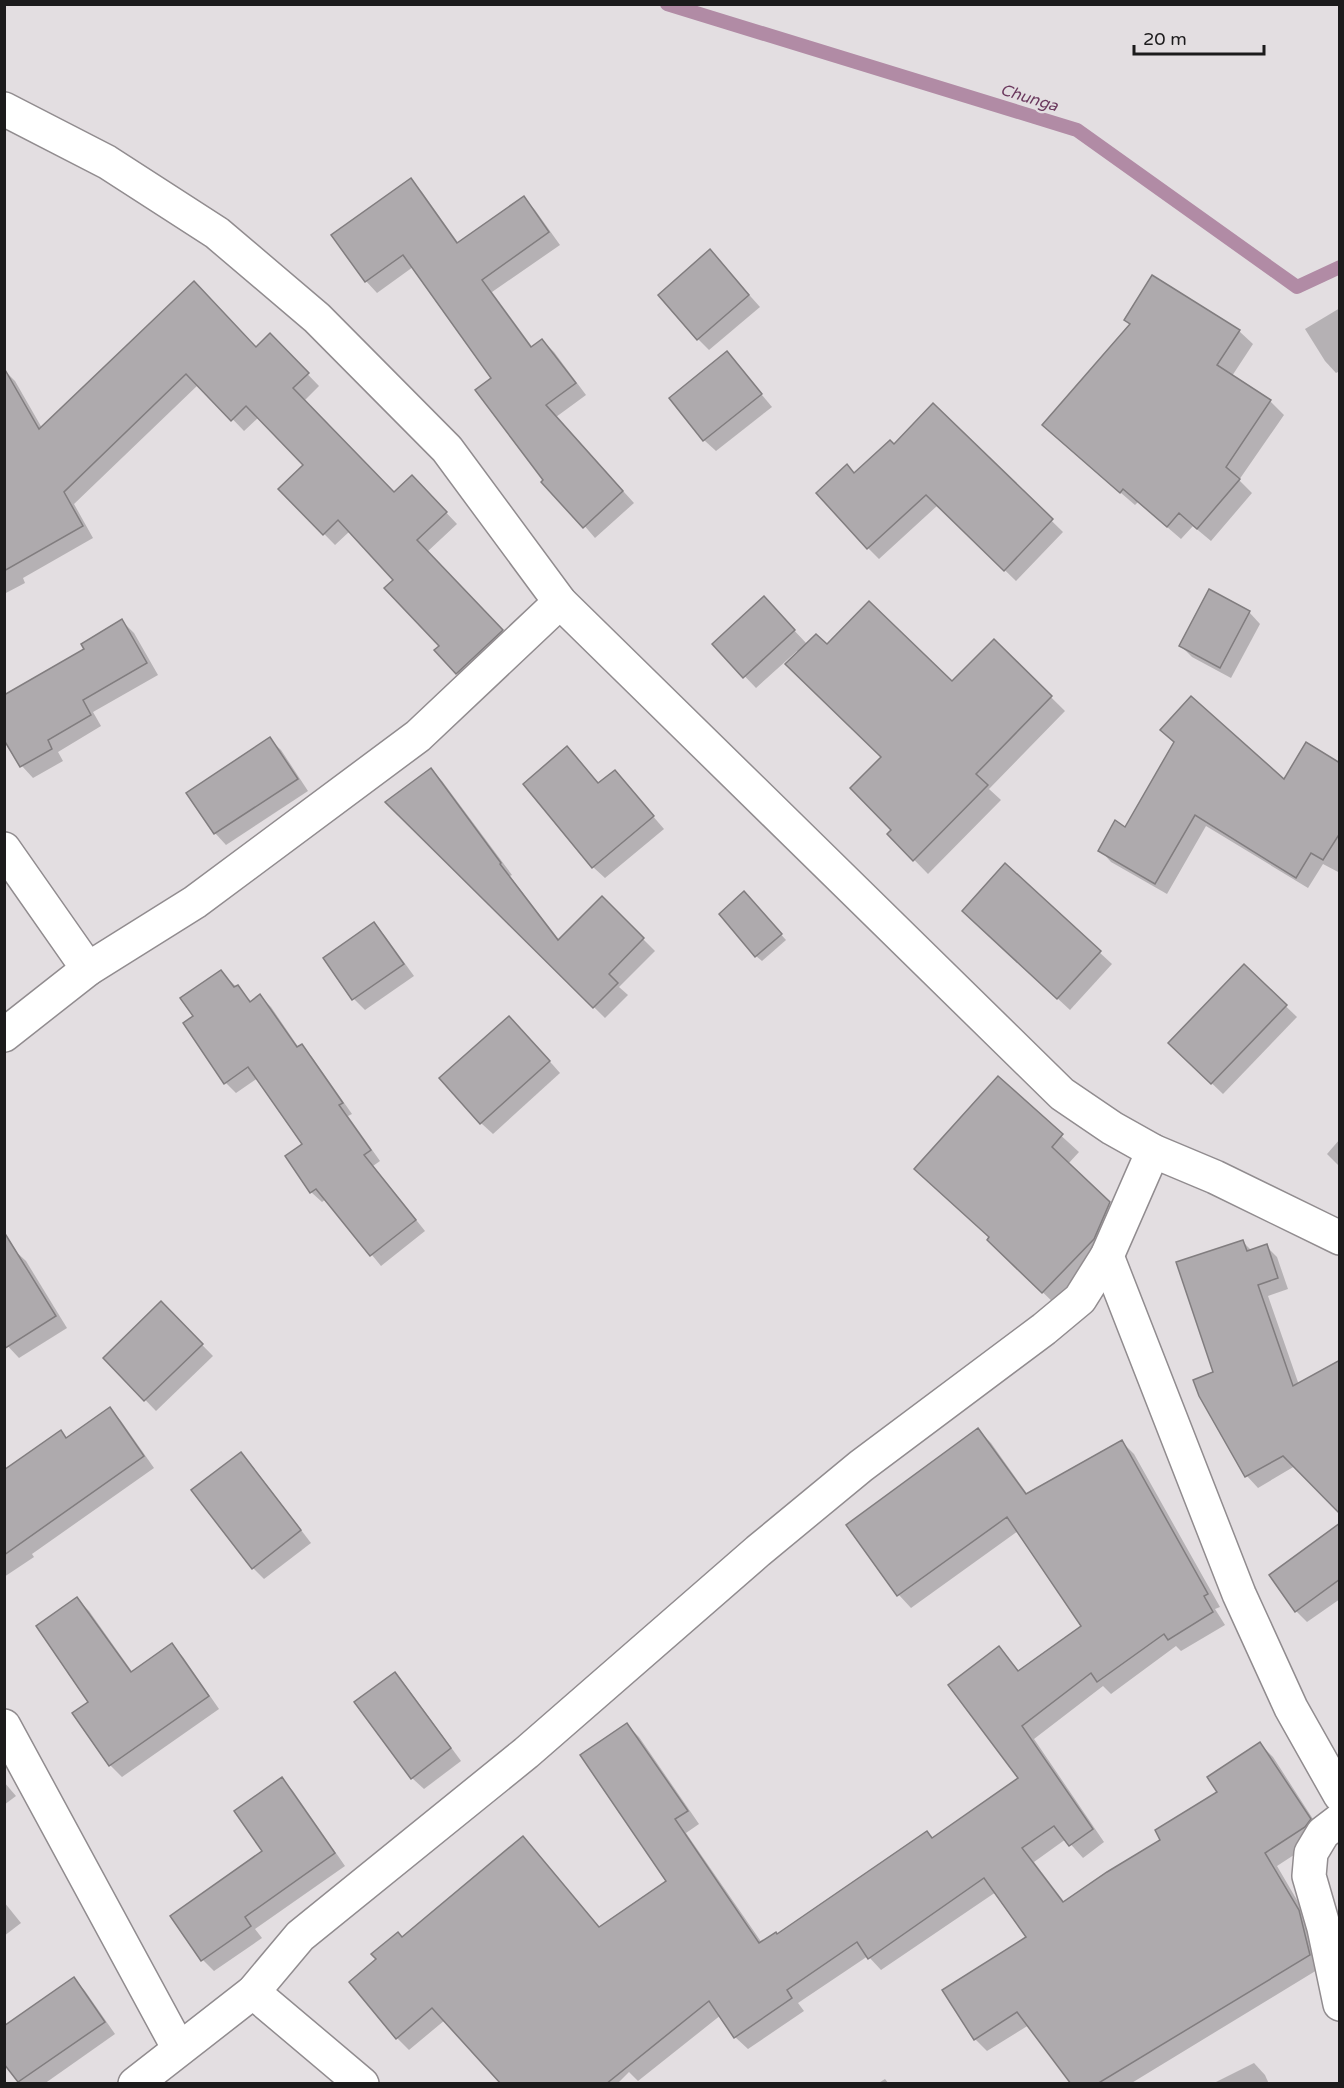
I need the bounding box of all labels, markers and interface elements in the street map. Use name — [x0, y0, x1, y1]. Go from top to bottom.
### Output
scale bar — [1134, 18, 1264, 56]
text: 20 m — [1143, 28, 1187, 50]
water label: Chunga — [998, 80, 1061, 117]

